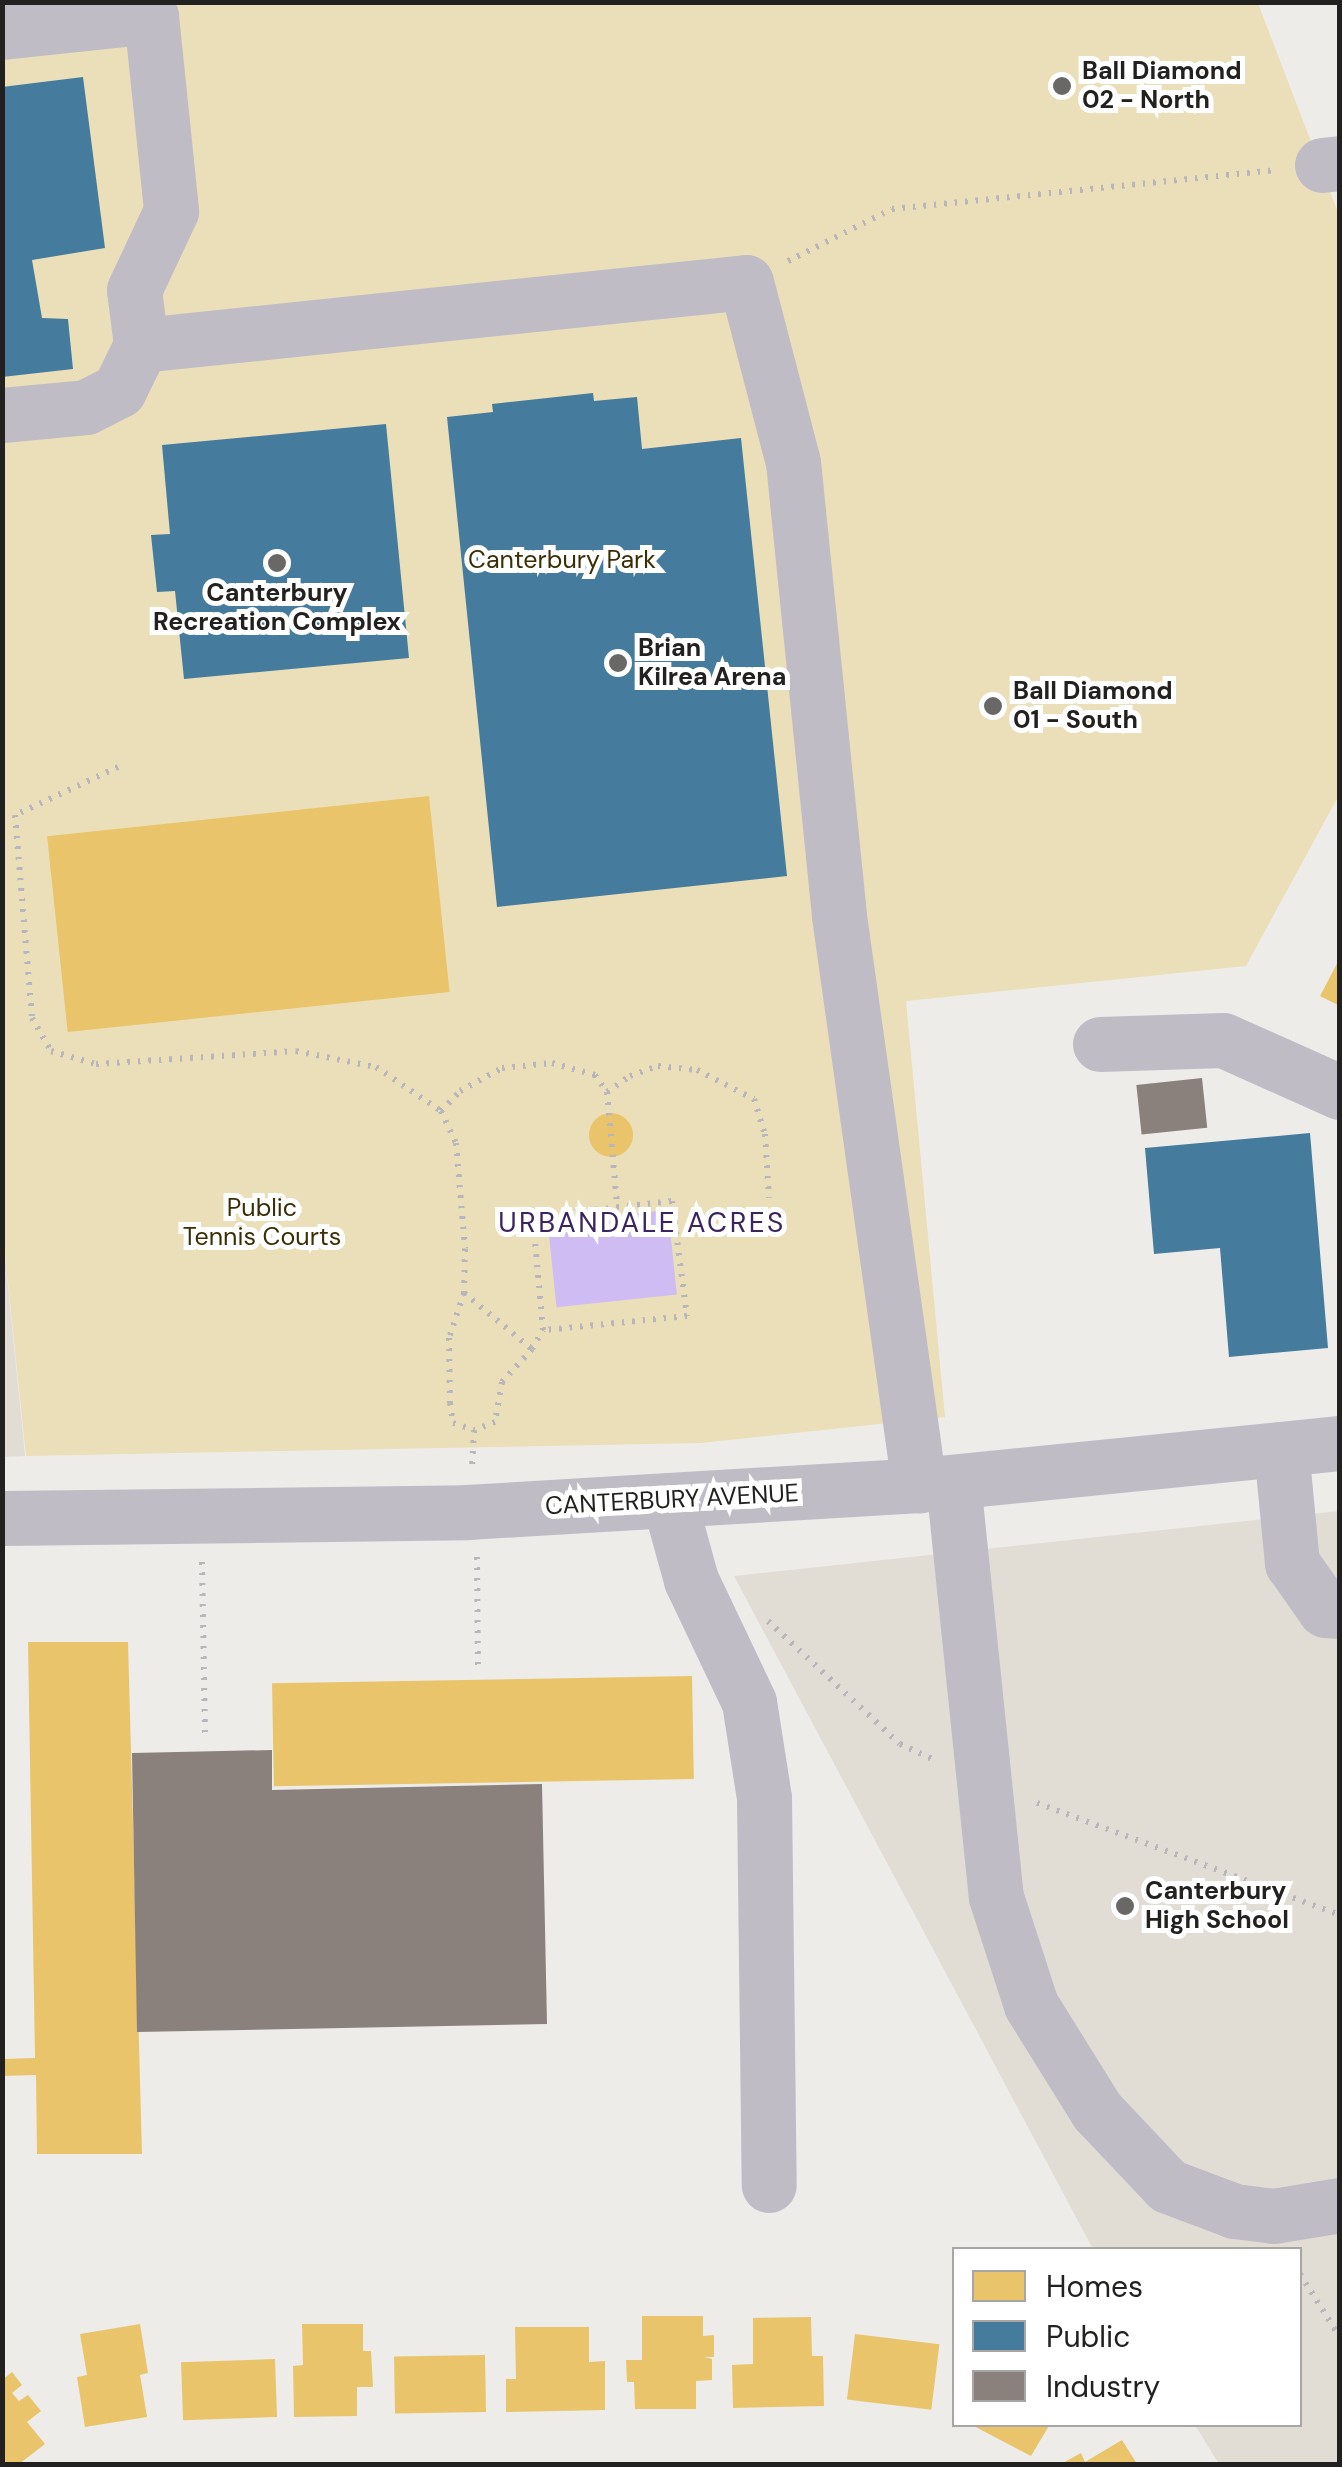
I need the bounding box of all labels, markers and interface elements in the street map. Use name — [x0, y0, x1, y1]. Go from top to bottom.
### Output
place label: Ball Diamond 02 - North — [1082, 57, 1242, 116]
marker: Ball Diamond 02 - North — [1051, 75, 1073, 97]
park label: Canterbury Park — [468, 545, 656, 575]
marker: Canterbury Recreation Complex — [266, 552, 288, 574]
place label: Canterbury Recreation Complex — [153, 579, 401, 638]
place label: Brian Kilrea Arena — [638, 634, 786, 693]
marker: Brian Kilrea Arena — [607, 652, 629, 674]
place label: Ball Diamond 01 - South — [1013, 677, 1173, 736]
marker: Ball Diamond 01 - South — [982, 695, 1004, 717]
park label: Public Tennis Courts — [183, 1194, 341, 1253]
district label: URBANDALE ACRES — [498, 1206, 786, 1240]
street label: CANTERBURY AVENUE — [544, 1478, 800, 1522]
place label: Canterbury High School — [1145, 1877, 1289, 1936]
marker: Canterbury High School — [1114, 1895, 1136, 1917]
legend — [952, 2247, 1302, 2427]
text: Homes — [1046, 2267, 1143, 2306]
text: Public — [1046, 2317, 1130, 2356]
text: Industry — [1046, 2367, 1160, 2406]

